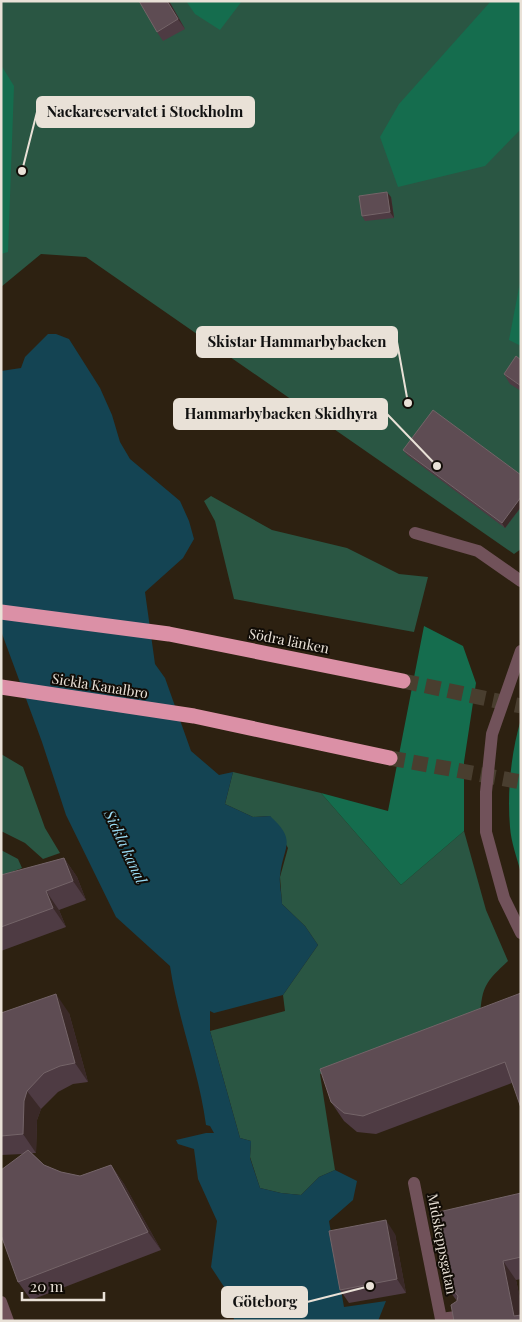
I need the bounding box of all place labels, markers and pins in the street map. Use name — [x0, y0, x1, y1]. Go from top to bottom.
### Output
callout: Nackareservatet i Stockholm — [37, 97, 254, 127]
callout: Skistar Hammarbybacken — [197, 327, 397, 357]
callout: Hammarbybacken Skidhyra — [174, 399, 387, 429]
callout: Göteborg — [222, 1287, 307, 1317]

